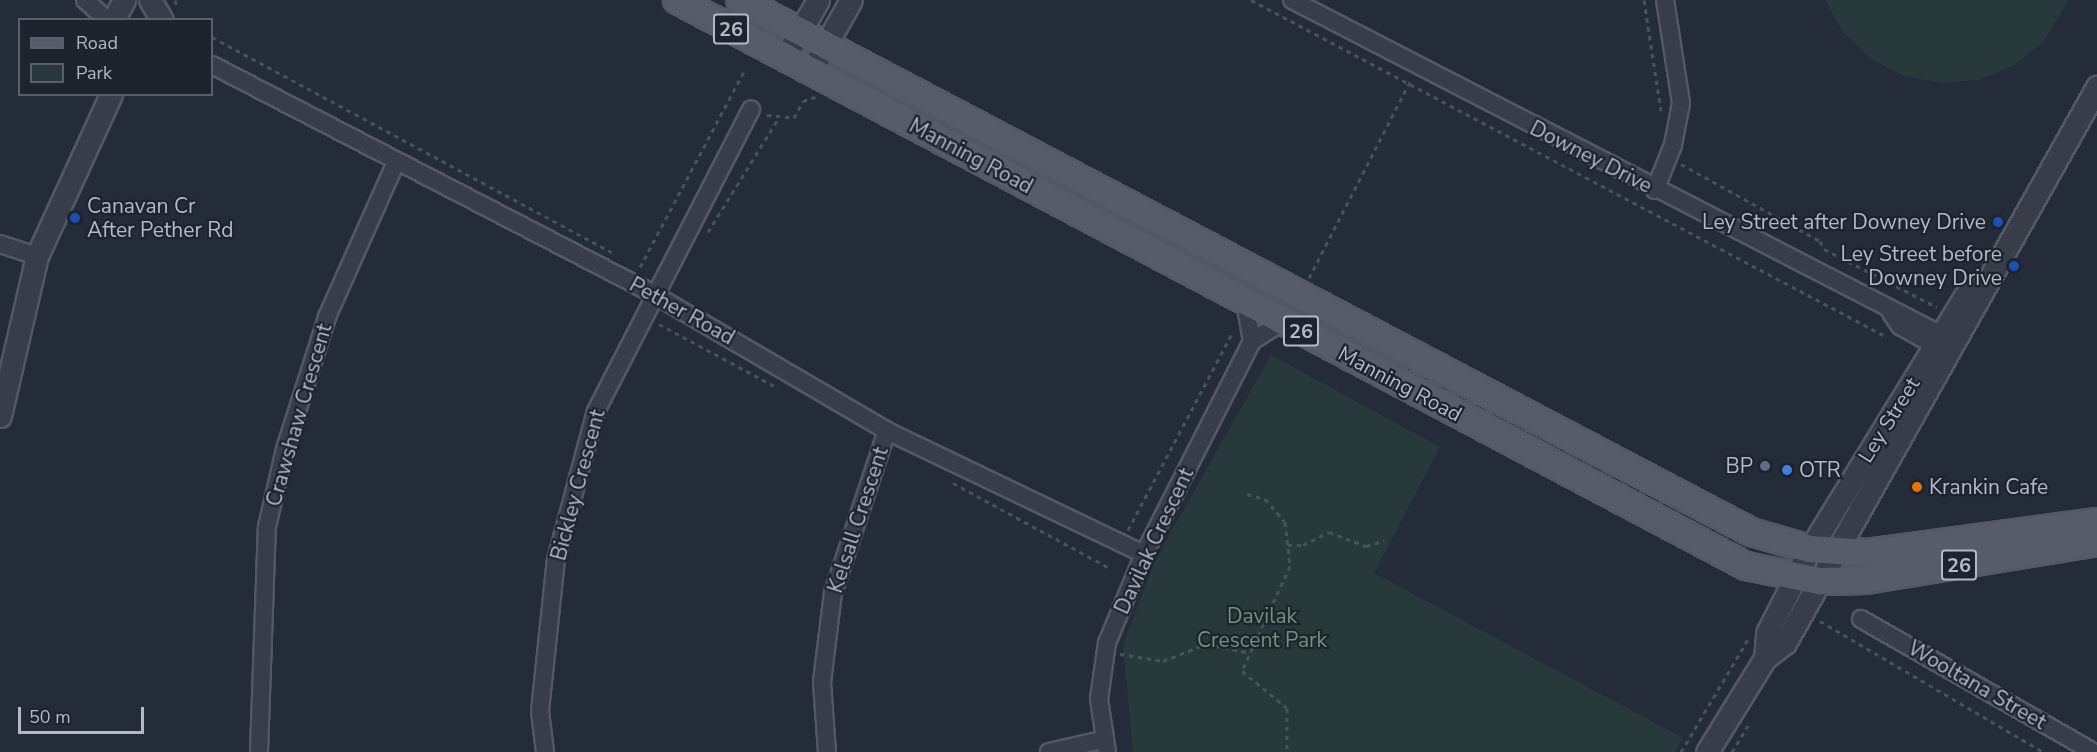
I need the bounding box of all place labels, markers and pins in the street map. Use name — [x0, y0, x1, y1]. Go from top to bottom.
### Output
place label: Canavan Cr After Pether Rd — [87, 193, 233, 243]
place label: Ley Street after Downey Drive — [1702, 209, 1986, 235]
marker: Canavan Cr After Pether Rd — [68, 211, 82, 225]
marker: Ley Street after Downey Drive — [1991, 215, 2005, 229]
place label: Ley Street before Downey Drive — [1840, 241, 2002, 291]
marker: Ley Street before Downey Drive — [2007, 259, 2021, 273]
place label: BP — [1726, 453, 1753, 479]
place label: OTR — [1799, 457, 1841, 483]
marker: BP — [1758, 459, 1772, 473]
marker: OTR — [1780, 463, 1794, 477]
place label: Krankin Cafe — [1929, 474, 2048, 500]
marker: Krankin Cafe — [1910, 480, 1924, 494]

